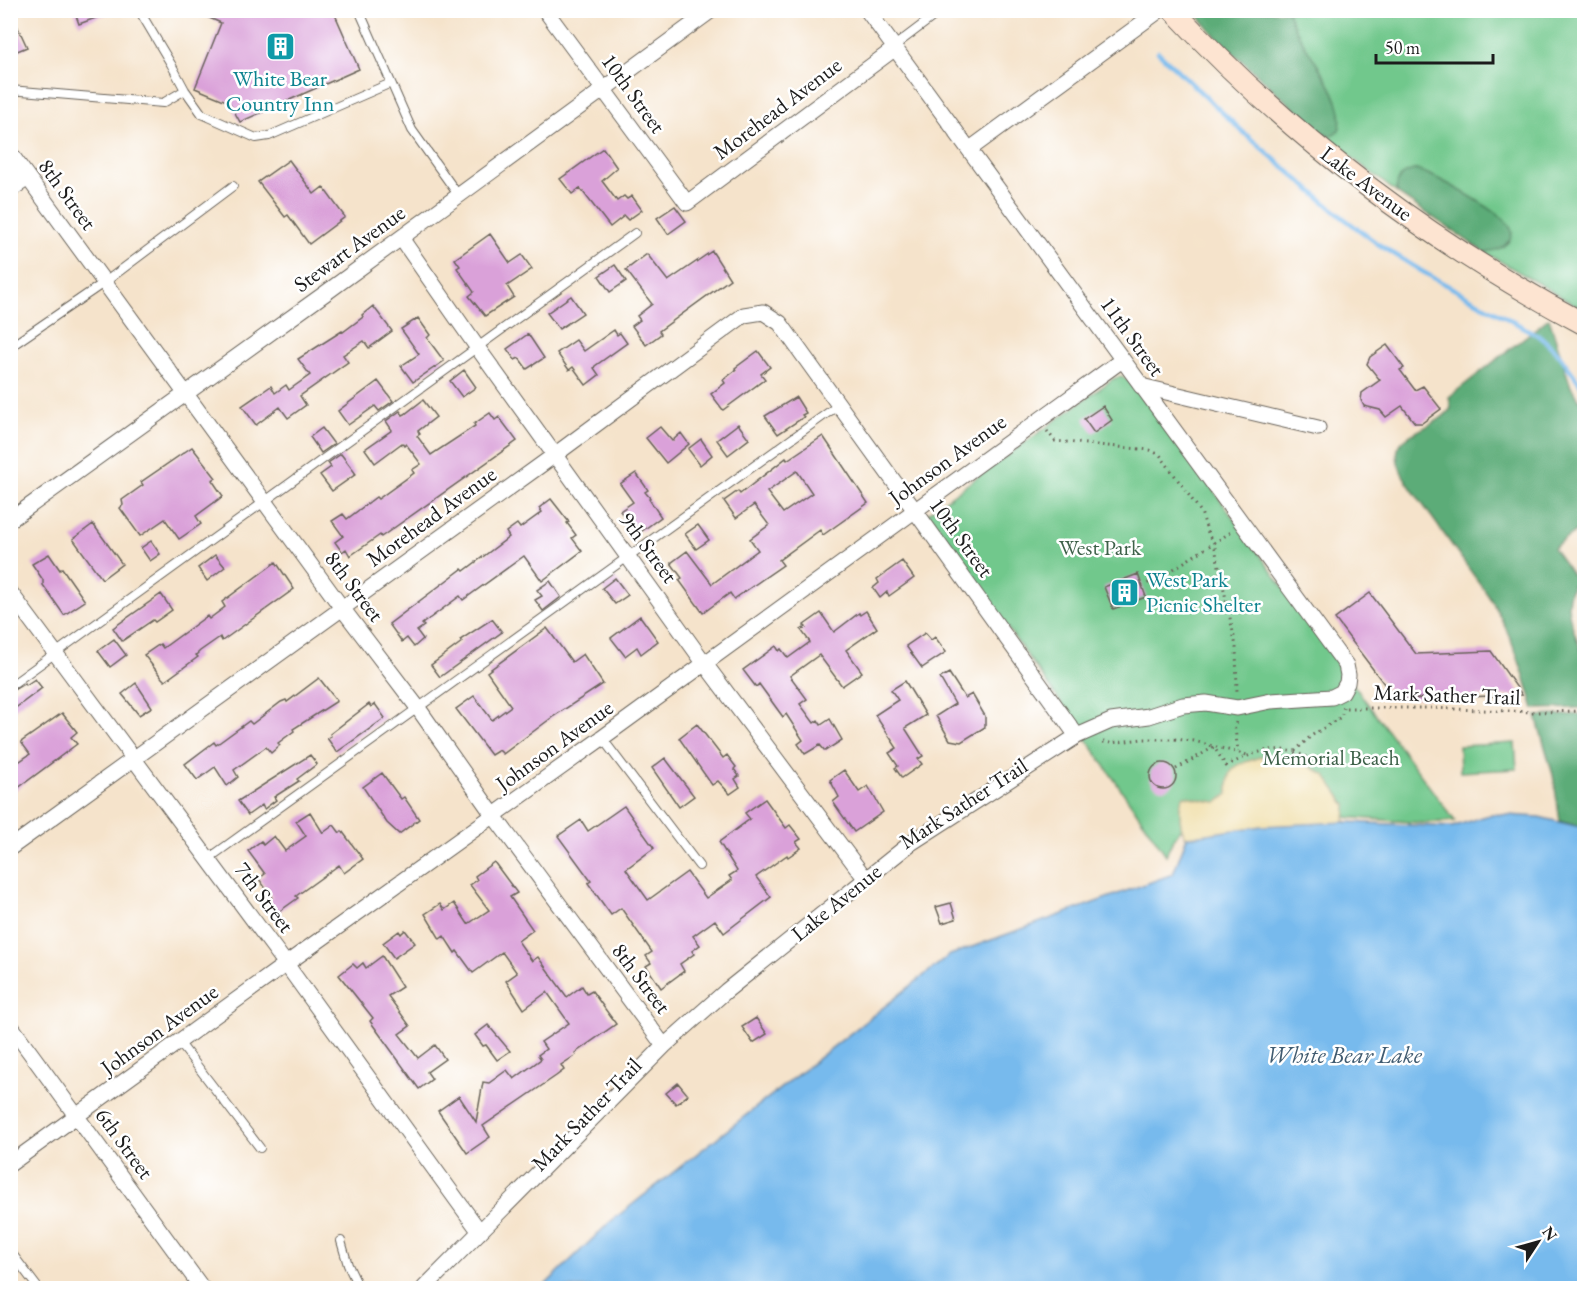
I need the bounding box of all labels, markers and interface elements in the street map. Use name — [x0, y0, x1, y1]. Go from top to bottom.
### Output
scale bar — [1376, 27, 1493, 65]
building icon: White Bear Country Inn — [264, 30, 296, 62]
text: 50 m — [1385, 36, 1420, 59]
street label: 10th Street — [595, 48, 672, 139]
street label: Morehead Avenue — [707, 50, 848, 166]
place label: White Bear Country Inn — [226, 64, 335, 118]
street label: Lake Avenue — [1315, 139, 1419, 228]
street label: 8th Street — [32, 153, 103, 236]
street label: Stewart Avenue — [288, 198, 411, 299]
street label: 11th Street — [1094, 291, 1171, 382]
street label: Johnson Avenue — [881, 407, 1012, 513]
street label: Morehead Avenue — [361, 459, 502, 573]
street label: 10th Street — [923, 492, 1000, 583]
street label: 9th Street — [613, 506, 684, 589]
park label: West Park — [1059, 533, 1142, 562]
street label: 8th Street — [318, 545, 391, 628]
place label: West Park Picnic Shelter — [1146, 565, 1261, 619]
building icon: West Park Picnic Shelter — [1109, 576, 1141, 608]
street label: Mark Sather Trail — [1373, 677, 1521, 712]
street label: Johnson Avenue — [488, 693, 619, 799]
park label: Memorial Beach — [1262, 743, 1400, 772]
street label: Mark Sather Trail — [894, 751, 1033, 856]
street label: 7th Street — [228, 856, 301, 939]
street label: Lake Avenue — [785, 857, 888, 948]
street label: 8th Street — [605, 937, 678, 1020]
street label: Johnson Avenue — [93, 977, 224, 1083]
water label: White Bear Lake — [1266, 1039, 1423, 1070]
street label: Mark Sather Trail — [525, 1051, 648, 1177]
street label: 6th Street — [89, 1102, 160, 1185]
north arrow — [1508, 1212, 1568, 1272]
text: N — [1537, 1222, 1562, 1245]

